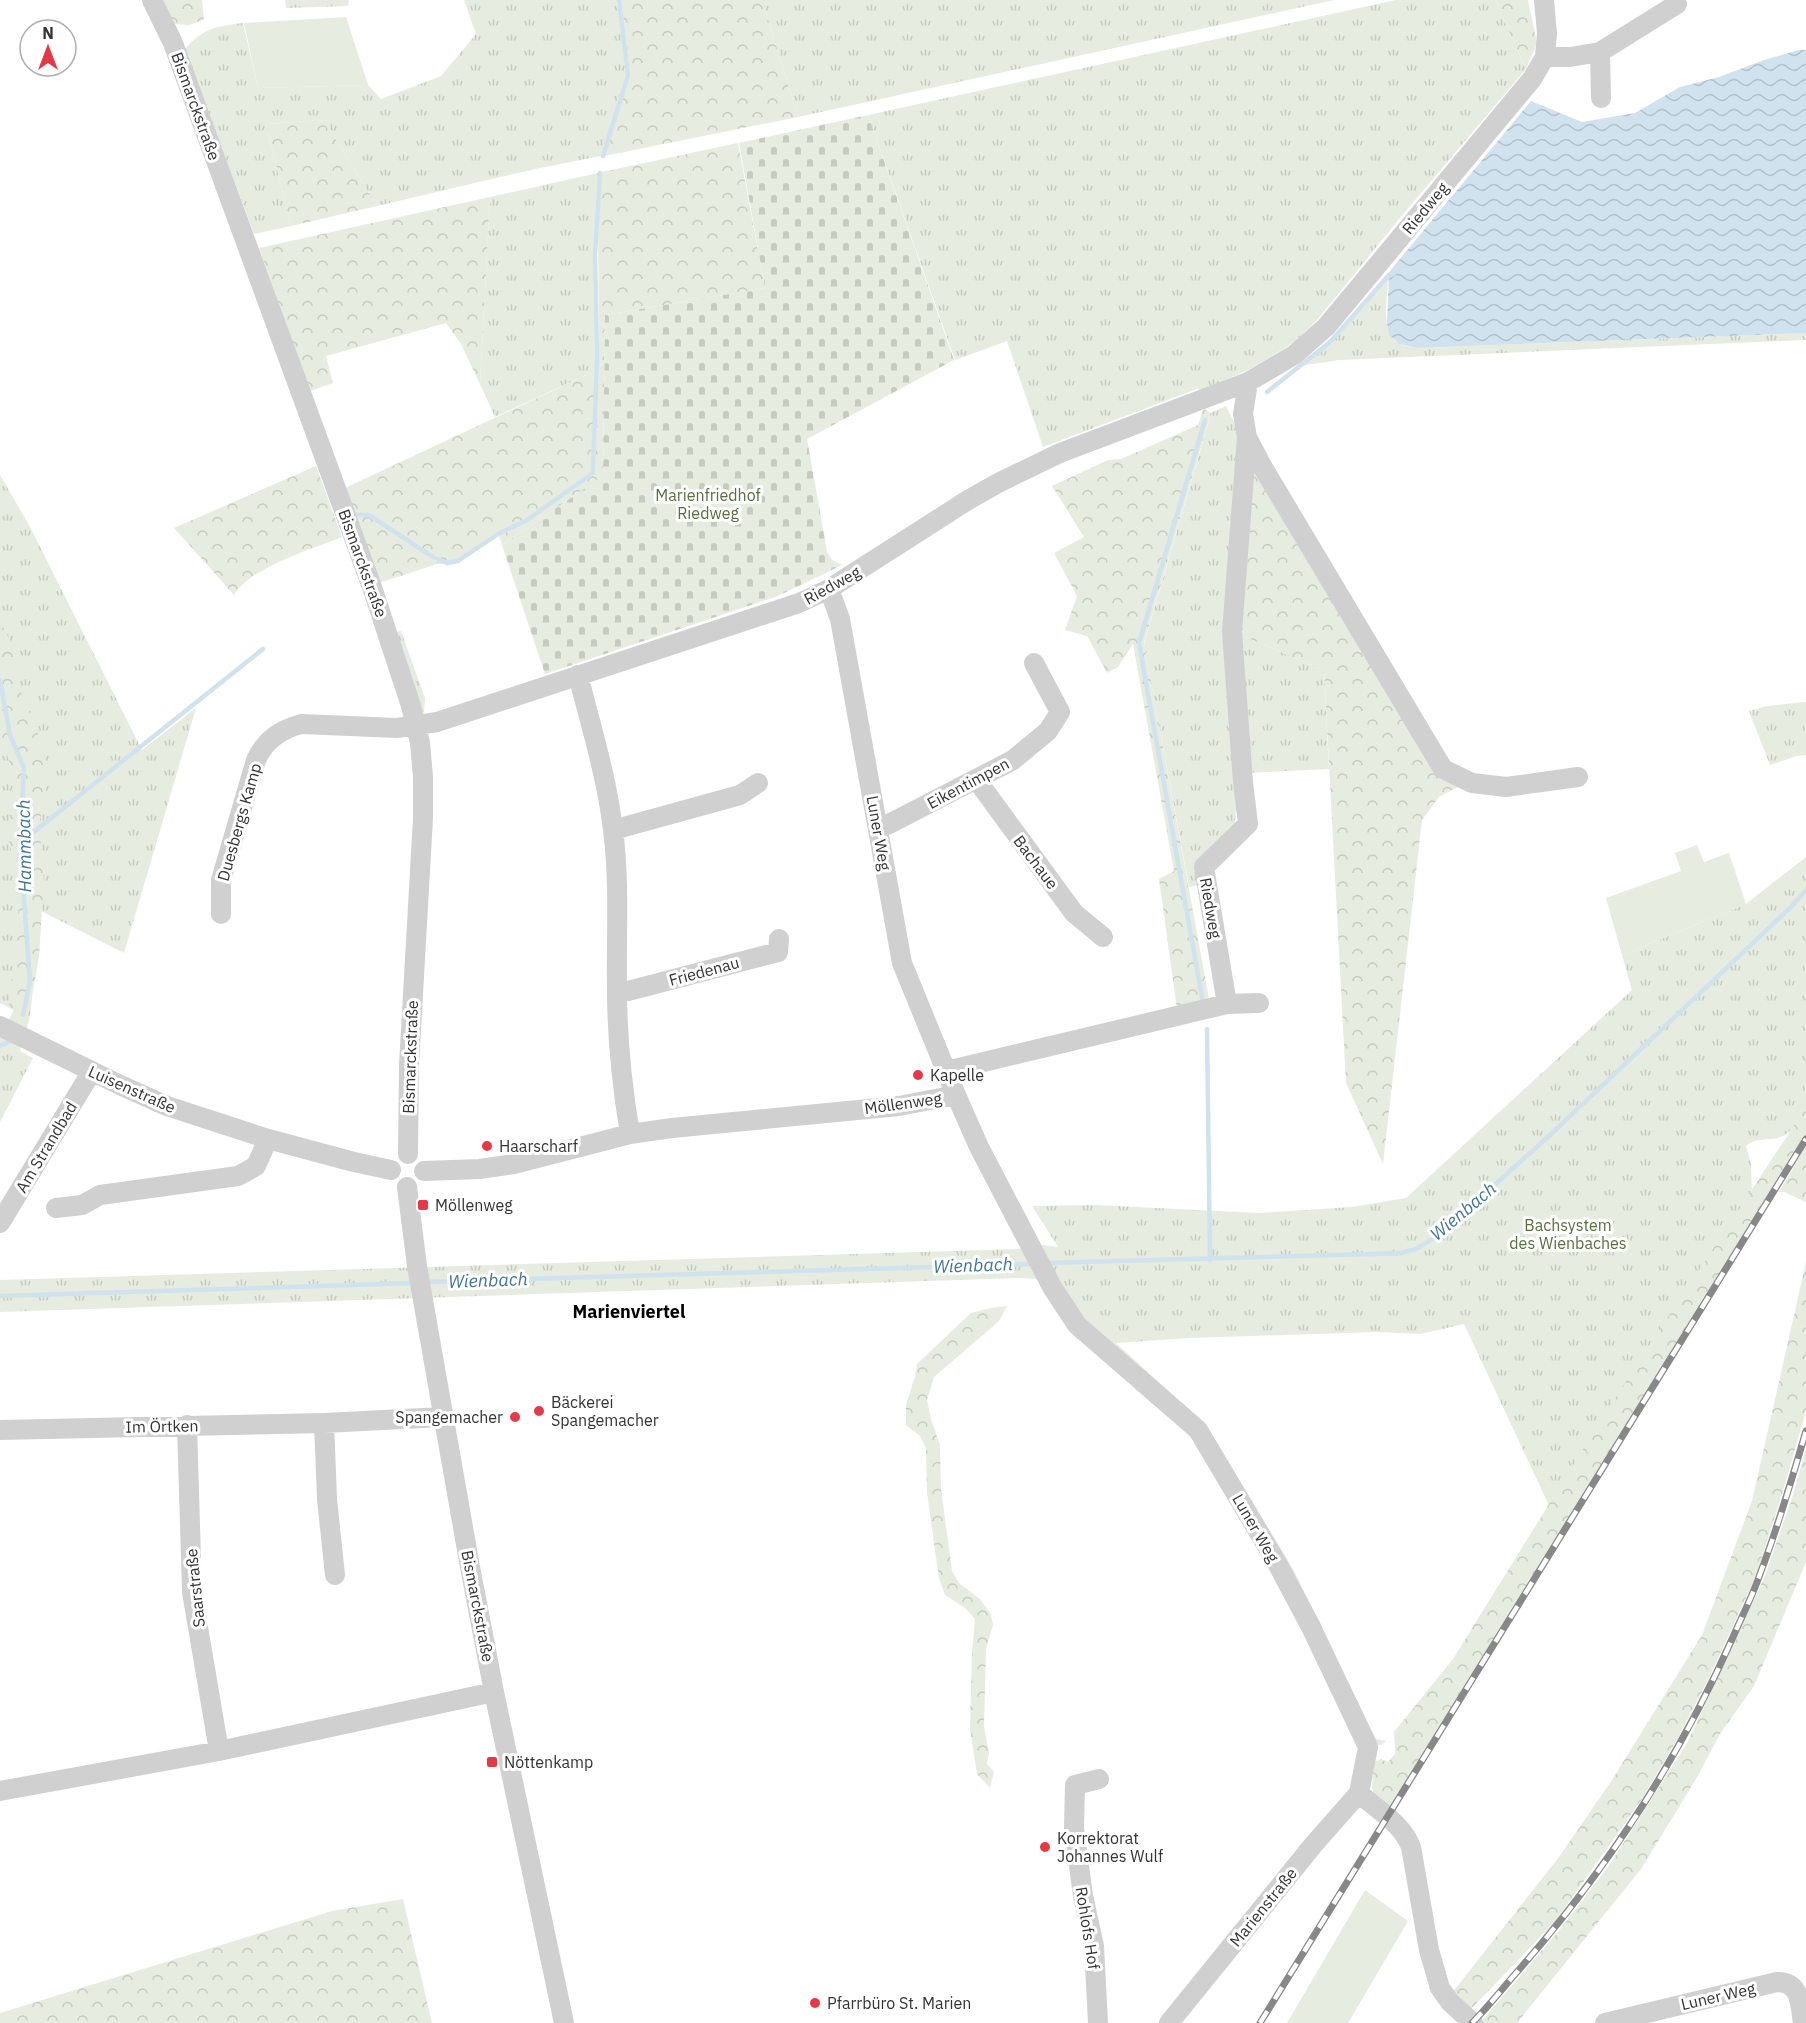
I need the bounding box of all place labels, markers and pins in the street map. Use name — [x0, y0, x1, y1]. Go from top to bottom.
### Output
place label: Kapelle — [930, 1065, 984, 1085]
marker: Kapelle — [911, 1068, 925, 1082]
place label: Haarscharf — [499, 1136, 578, 1156]
marker: Haarscharf — [480, 1139, 494, 1153]
place label: Möllenweg — [435, 1195, 513, 1215]
marker: Möllenweg — [416, 1198, 430, 1212]
place label: Bäckerei Spangemacher — [551, 1392, 659, 1430]
marker: Bäckerei Spangemacher — [532, 1404, 546, 1418]
place label: Spangemacher — [395, 1407, 503, 1427]
marker: Spangemacher — [508, 1410, 522, 1424]
place label: Nöttenkamp — [504, 1752, 593, 1772]
marker: Nöttenkamp — [485, 1755, 499, 1769]
place label: Korrektorat Johannes Wulf — [1057, 1828, 1163, 1866]
marker: Korrektorat Johannes Wulf — [1038, 1840, 1052, 1854]
place label: Pfarrbüro St. Marien — [827, 1993, 971, 2013]
marker: Pfarrbüro St. Marien — [808, 1996, 822, 2010]

